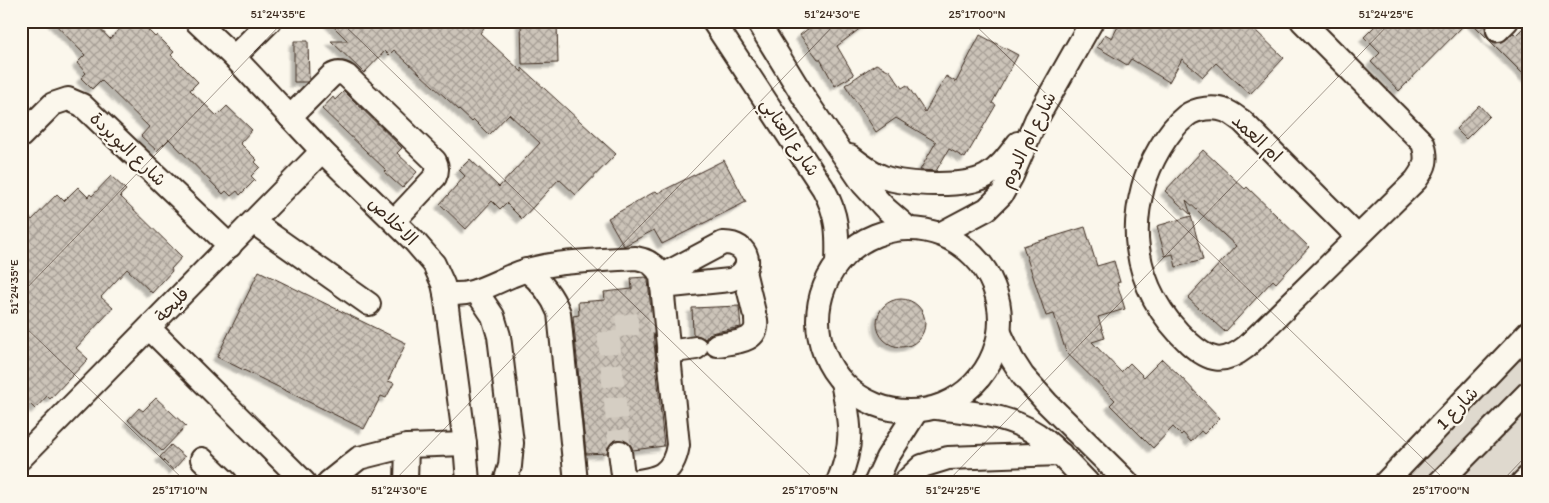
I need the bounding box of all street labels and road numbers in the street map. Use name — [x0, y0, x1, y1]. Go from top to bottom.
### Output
street label: شارع ام الدوم — [995, 88, 1063, 193]
street label: شارع العنابي — [752, 94, 824, 183]
street label: شارع البويردة — [85, 107, 171, 192]
street label: ام العمد — [1225, 109, 1287, 169]
street label: الاخلاص — [364, 192, 422, 250]
street label: فليحة — [150, 283, 194, 327]
street label: شارع 1 — [1431, 382, 1483, 435]

